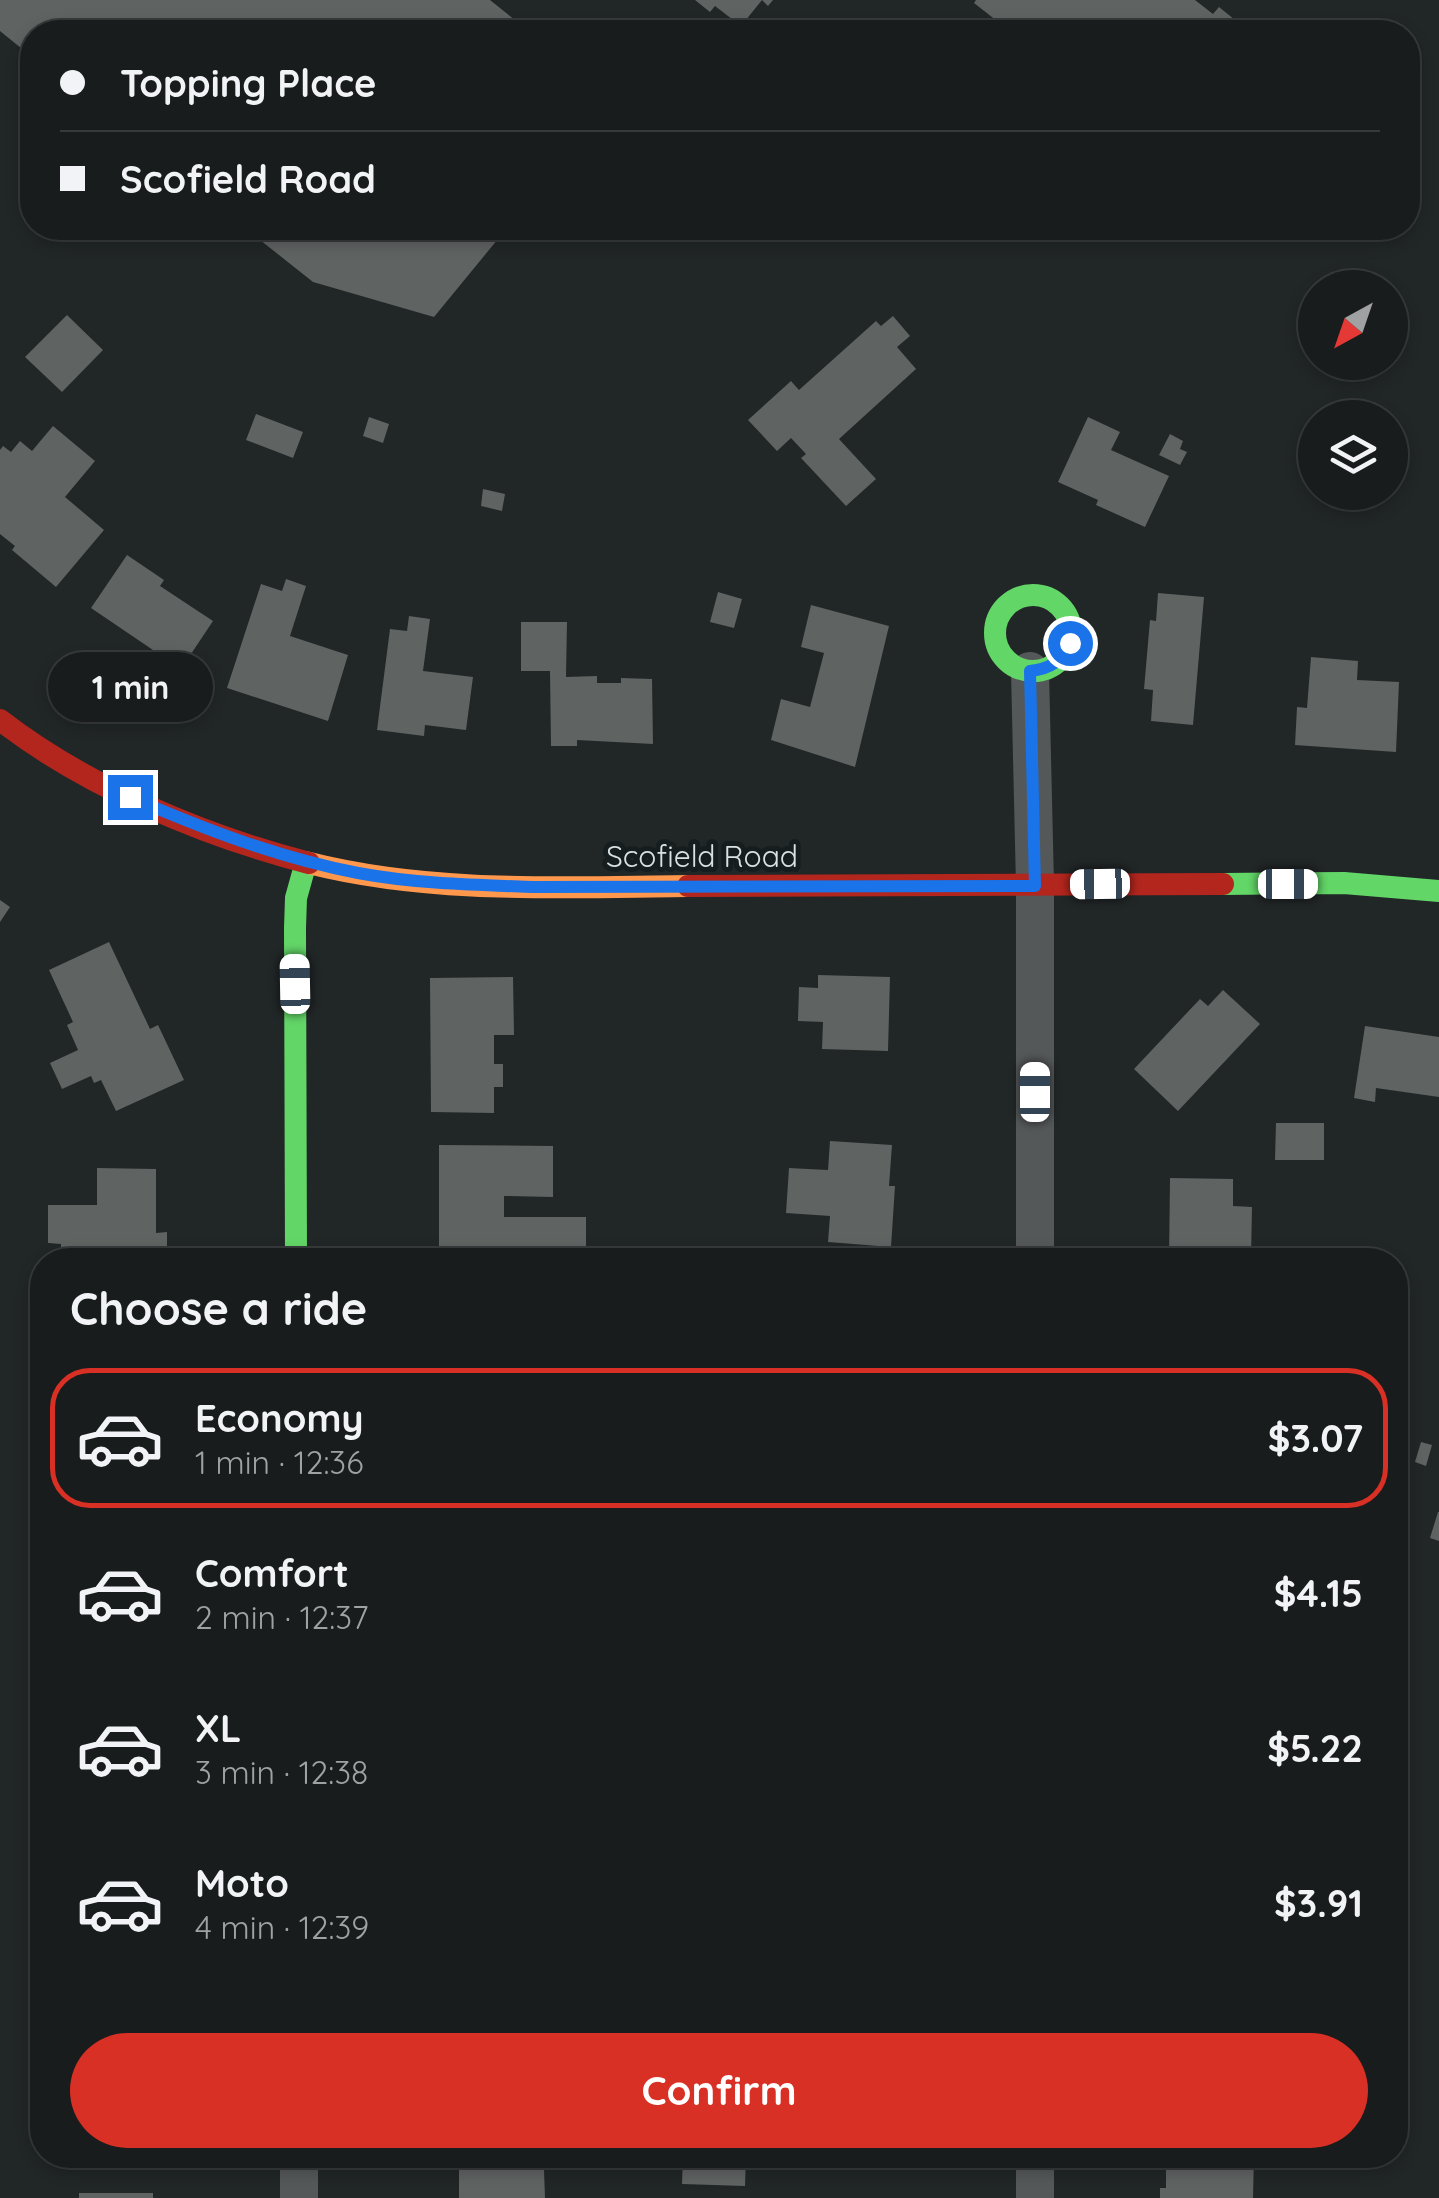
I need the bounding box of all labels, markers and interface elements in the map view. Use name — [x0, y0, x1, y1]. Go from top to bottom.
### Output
text: Topping Place — [120, 59, 376, 107]
text: Scofield Road — [120, 155, 376, 203]
north arrow — [1298, 270, 1408, 380]
map controls — [1298, 270, 1408, 510]
button: layers — [1298, 400, 1408, 510]
route start — [1048, 621, 1093, 666]
callout: 1 min — [48, 652, 212, 722]
text: 1 min — [92, 667, 169, 707]
route end — [108, 775, 153, 820]
street label: Scofield Road — [606, 837, 798, 875]
car — [1070, 868, 1130, 900]
car — [1258, 869, 1318, 899]
car — [279, 954, 311, 1014]
car — [1020, 1062, 1050, 1122]
text: Choose a ride — [70, 1280, 367, 1336]
icon: car — [75, 1393, 165, 1483]
text: Economy — [195, 1394, 364, 1442]
text: $3.07 — [1268, 1414, 1363, 1462]
text: 1 min · 12:36 — [195, 1442, 363, 1482]
icon: car — [75, 1548, 165, 1638]
text: Comfort — [195, 1549, 349, 1597]
text: $4.15 — [1274, 1569, 1363, 1617]
text: 2 min · 12:37 — [195, 1597, 368, 1637]
icon: car — [75, 1703, 165, 1793]
text: XL — [195, 1704, 241, 1752]
text: $5.22 — [1267, 1724, 1363, 1772]
text: 3 min · 12:38 — [195, 1752, 368, 1792]
icon: car — [75, 1858, 165, 1948]
text: Moto — [195, 1859, 289, 1907]
text: $3.91 — [1274, 1879, 1363, 1927]
text: 4 min · 12:39 — [195, 1907, 369, 1947]
button: Confirm — [70, 2033, 1368, 2148]

